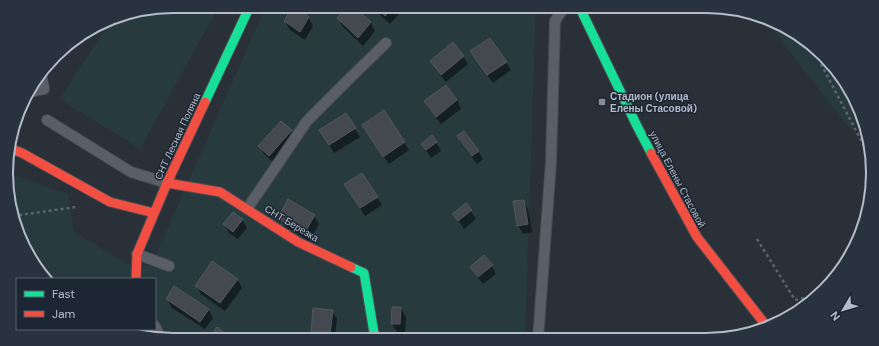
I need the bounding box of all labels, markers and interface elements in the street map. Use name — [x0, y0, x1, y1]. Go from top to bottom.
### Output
street label: СНТ Лесная Поляна — [152, 90, 203, 182]
place label: Стадион (улица Елены Стасовой) — [610, 90, 697, 115]
marker: Стадион (улица Елены Стасовой) — [597, 97, 607, 107]
street label: улица Елены Стасовой — [647, 129, 709, 230]
street label: СНТ Березка — [262, 202, 322, 245]
legend — [16, 278, 156, 330]
text: Fast — [52, 286, 75, 302]
north arrow — [823, 290, 863, 330]
text: Jam — [52, 306, 75, 322]
text: N — [827, 309, 843, 324]

